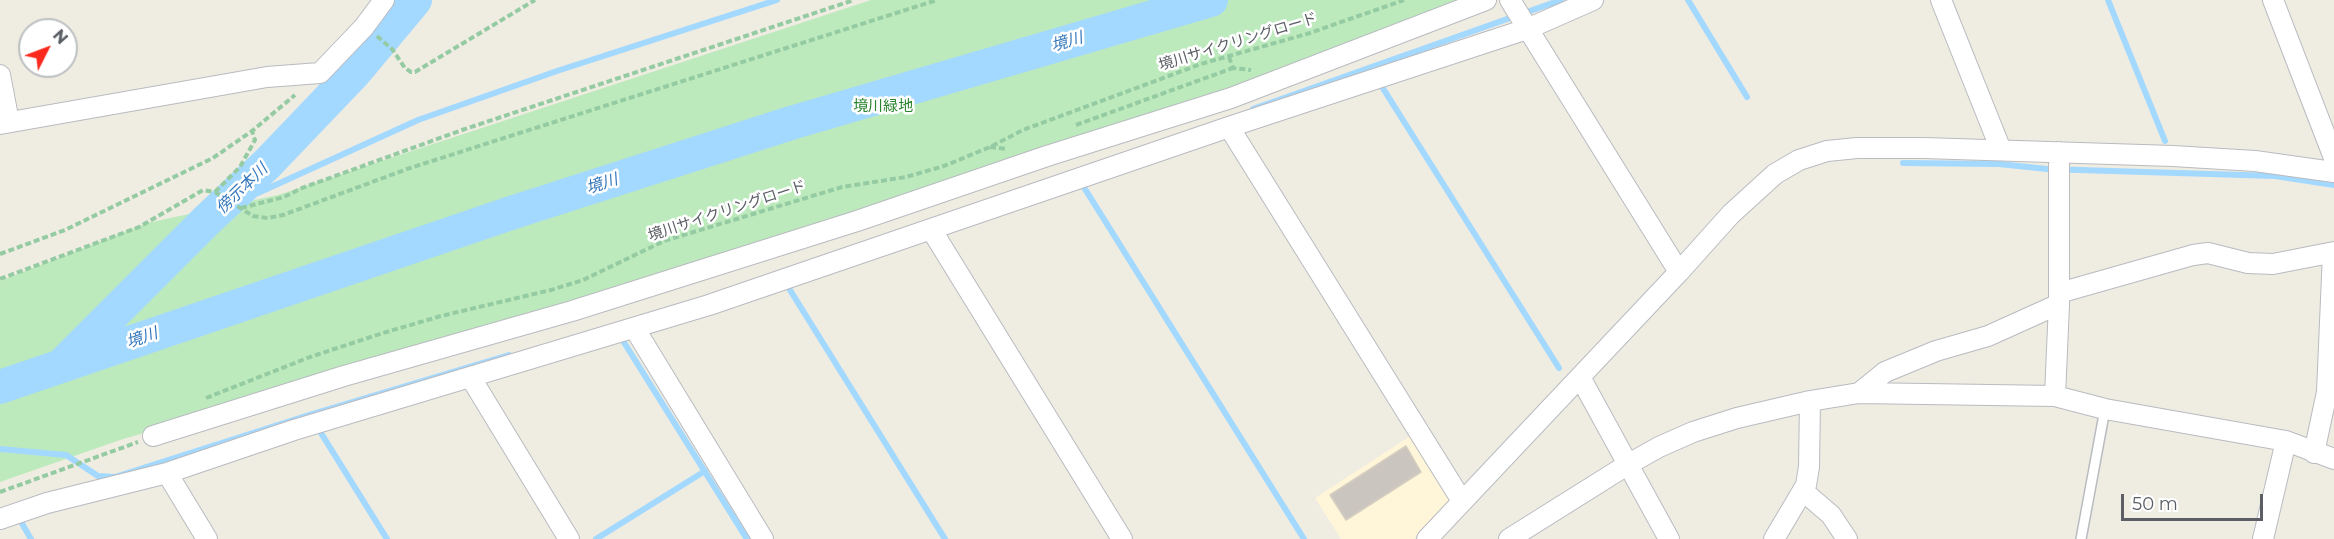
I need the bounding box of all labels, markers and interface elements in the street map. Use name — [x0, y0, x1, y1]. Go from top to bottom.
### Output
street label: 境川サイクリングロード — [1156, 9, 1320, 75]
north arrow — [18, 18, 78, 78]
text: N — [49, 26, 72, 48]
water label: 境川 — [1049, 28, 1085, 56]
park label: 境川緑地 — [853, 98, 913, 116]
water label: 傍示本川 — [212, 160, 272, 218]
water label: 境川 — [584, 170, 620, 198]
street label: 境川サイクリングロード — [646, 177, 808, 245]
water label: 境川 — [124, 324, 160, 352]
scale bar — [2124, 482, 2266, 520]
text: 50 m — [2132, 493, 2178, 515]

